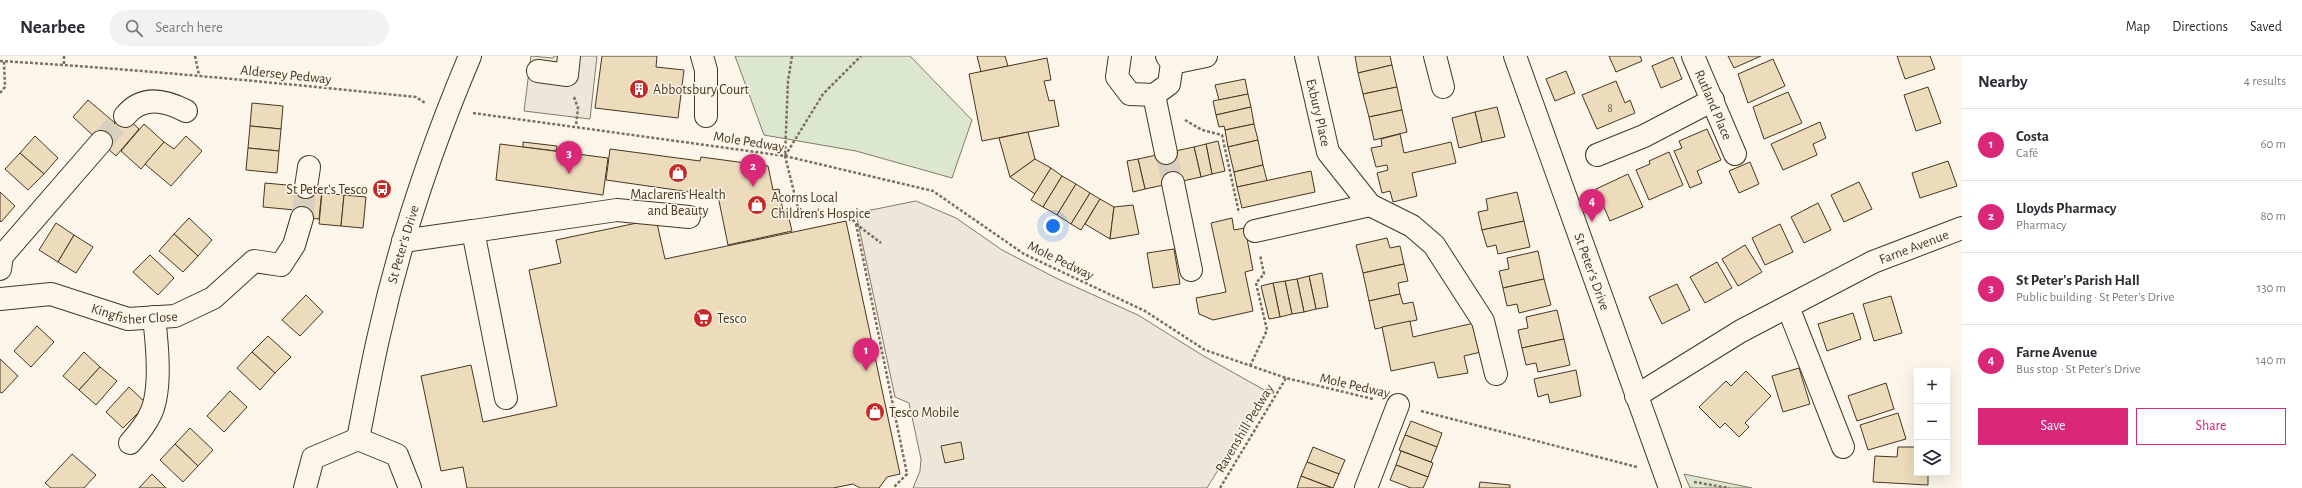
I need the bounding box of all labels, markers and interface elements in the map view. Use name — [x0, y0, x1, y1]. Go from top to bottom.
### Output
search box — [109, 10, 389, 46]
icon: search — [123, 17, 145, 39]
text: Nearbee — [20, 18, 85, 37]
text: Search here — [155, 20, 223, 35]
text: Map — [2126, 20, 2150, 34]
text: Directions — [2172, 20, 2228, 34]
text: Saved — [2250, 20, 2282, 34]
street label: Aldersey Pedway — [240, 63, 332, 87]
street label: Rutland Place — [1692, 68, 1734, 142]
text: Nearby — [1978, 73, 2028, 90]
text: 4 results — [2244, 75, 2286, 88]
building icon: Abbotsbury Court — [628, 78, 650, 100]
street label: Exbury Place — [1303, 78, 1333, 148]
place label: Abbotsbury Court — [653, 83, 750, 97]
house number: 8 — [1607, 102, 1613, 114]
street label: Mole Pedway — [712, 129, 785, 155]
text: Costa — [2016, 129, 2049, 144]
text: 1 — [1989, 138, 1993, 151]
text: 60 m — [2260, 138, 2286, 151]
pin: 3 — [556, 141, 582, 174]
text: Café — [2016, 147, 2038, 160]
pin: 2 — [740, 154, 766, 187]
shop icon: Maclarens Health and Beauty — [667, 162, 689, 184]
bus stop icon: St Peter's Tesco — [371, 178, 393, 200]
place label: St Peter's Tesco — [286, 183, 368, 197]
place label: Maclarens Health and Beauty — [630, 188, 726, 218]
pin: 4 — [1579, 189, 1605, 222]
place label: Acorns Local Children's Hospice — [771, 191, 870, 221]
shop icon: Acorns Local Children's Hospice — [746, 194, 768, 216]
text: Lloyds Pharmacy — [2016, 201, 2117, 216]
street label: St Peter's Drive — [386, 203, 422, 285]
text: 2 — [1988, 210, 1994, 223]
text: 80 m — [2260, 210, 2286, 223]
your location — [1043, 216, 1063, 236]
text: Pharmacy — [2016, 219, 2067, 232]
street label: Farne Avenue — [1877, 228, 1951, 267]
street label: St Peter's Drive — [1571, 231, 1612, 312]
street label: Mole Pedway — [1025, 239, 1096, 283]
text: St Peter's Parish Hall — [2016, 273, 2140, 288]
text: 3 — [1988, 282, 1994, 295]
text: 130 m — [2257, 282, 2286, 295]
text: Public building · St Peter's Drive — [2016, 291, 2174, 304]
street label: Kingfisher Close — [89, 302, 178, 327]
supermarket icon: Tesco — [692, 307, 714, 329]
place label: Tesco — [717, 312, 747, 326]
pin: 1 — [853, 338, 879, 371]
text: Farne Avenue — [2016, 345, 2097, 360]
text: 4 — [1988, 354, 1994, 367]
text: 140 m — [2256, 354, 2286, 367]
text: Bus stop · St Peter's Drive — [2016, 363, 2141, 376]
map controls — [1914, 368, 1950, 476]
button: + — [1914, 368, 1950, 404]
street label: Mole Pedway — [1318, 371, 1391, 401]
street label: Ravenshill Pedway — [1213, 382, 1277, 475]
shop icon: Tesco Mobile — [864, 401, 886, 423]
button: − — [1914, 404, 1950, 440]
place label: Tesco Mobile — [889, 406, 959, 420]
button: Save — [1978, 408, 2128, 445]
button: Share — [2136, 408, 2286, 445]
button: layers — [1914, 440, 1950, 476]

